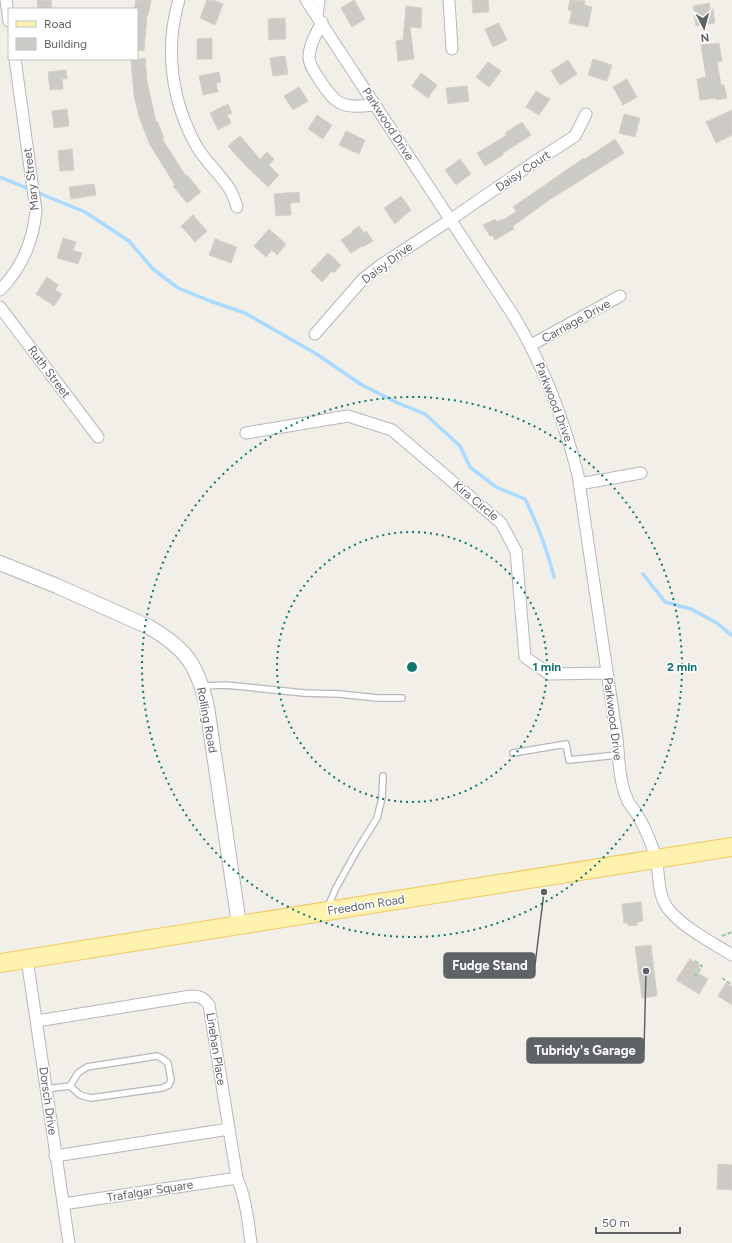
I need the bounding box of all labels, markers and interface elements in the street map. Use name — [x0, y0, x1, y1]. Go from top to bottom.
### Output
legend — [8, 8, 138, 60]
north arrow — [684, 8, 724, 48]
text: Road — [44, 17, 72, 31]
text: N — [700, 31, 710, 44]
text: Building — [44, 37, 87, 51]
street label: Parkwood Drive — [359, 85, 417, 163]
street label: Mary Street — [20, 146, 42, 211]
street label: Daisy Court — [493, 147, 553, 194]
street label: Daisy Drive — [359, 239, 415, 287]
street label: Carriage Drive — [539, 296, 613, 346]
street label: Ruth Street — [25, 343, 74, 401]
street label: Parkwood Drive — [532, 360, 576, 444]
street label: Kira Circle — [451, 478, 502, 524]
centre of rings — [405, 660, 419, 674]
text: 1 min — [533, 660, 561, 674]
text: 2 min — [667, 660, 697, 674]
street label: Parkwood Drive — [601, 677, 625, 762]
street label: Rolling Road — [194, 686, 220, 754]
street label: Freedom Road — [326, 892, 406, 918]
callout: Fudge Stand — [444, 953, 535, 978]
text: Fudge Stand — [452, 958, 528, 973]
street label: Linehan Place — [203, 1012, 229, 1087]
callout: Tubridy's Garage — [527, 1038, 644, 1063]
text: Tubridy's Garage — [534, 1043, 636, 1058]
street label: Dorsch Drive — [36, 1066, 60, 1136]
street label: Trafalgar Square — [106, 1177, 195, 1205]
scale bar — [596, 1209, 680, 1235]
text: 50 m — [602, 1216, 630, 1230]

